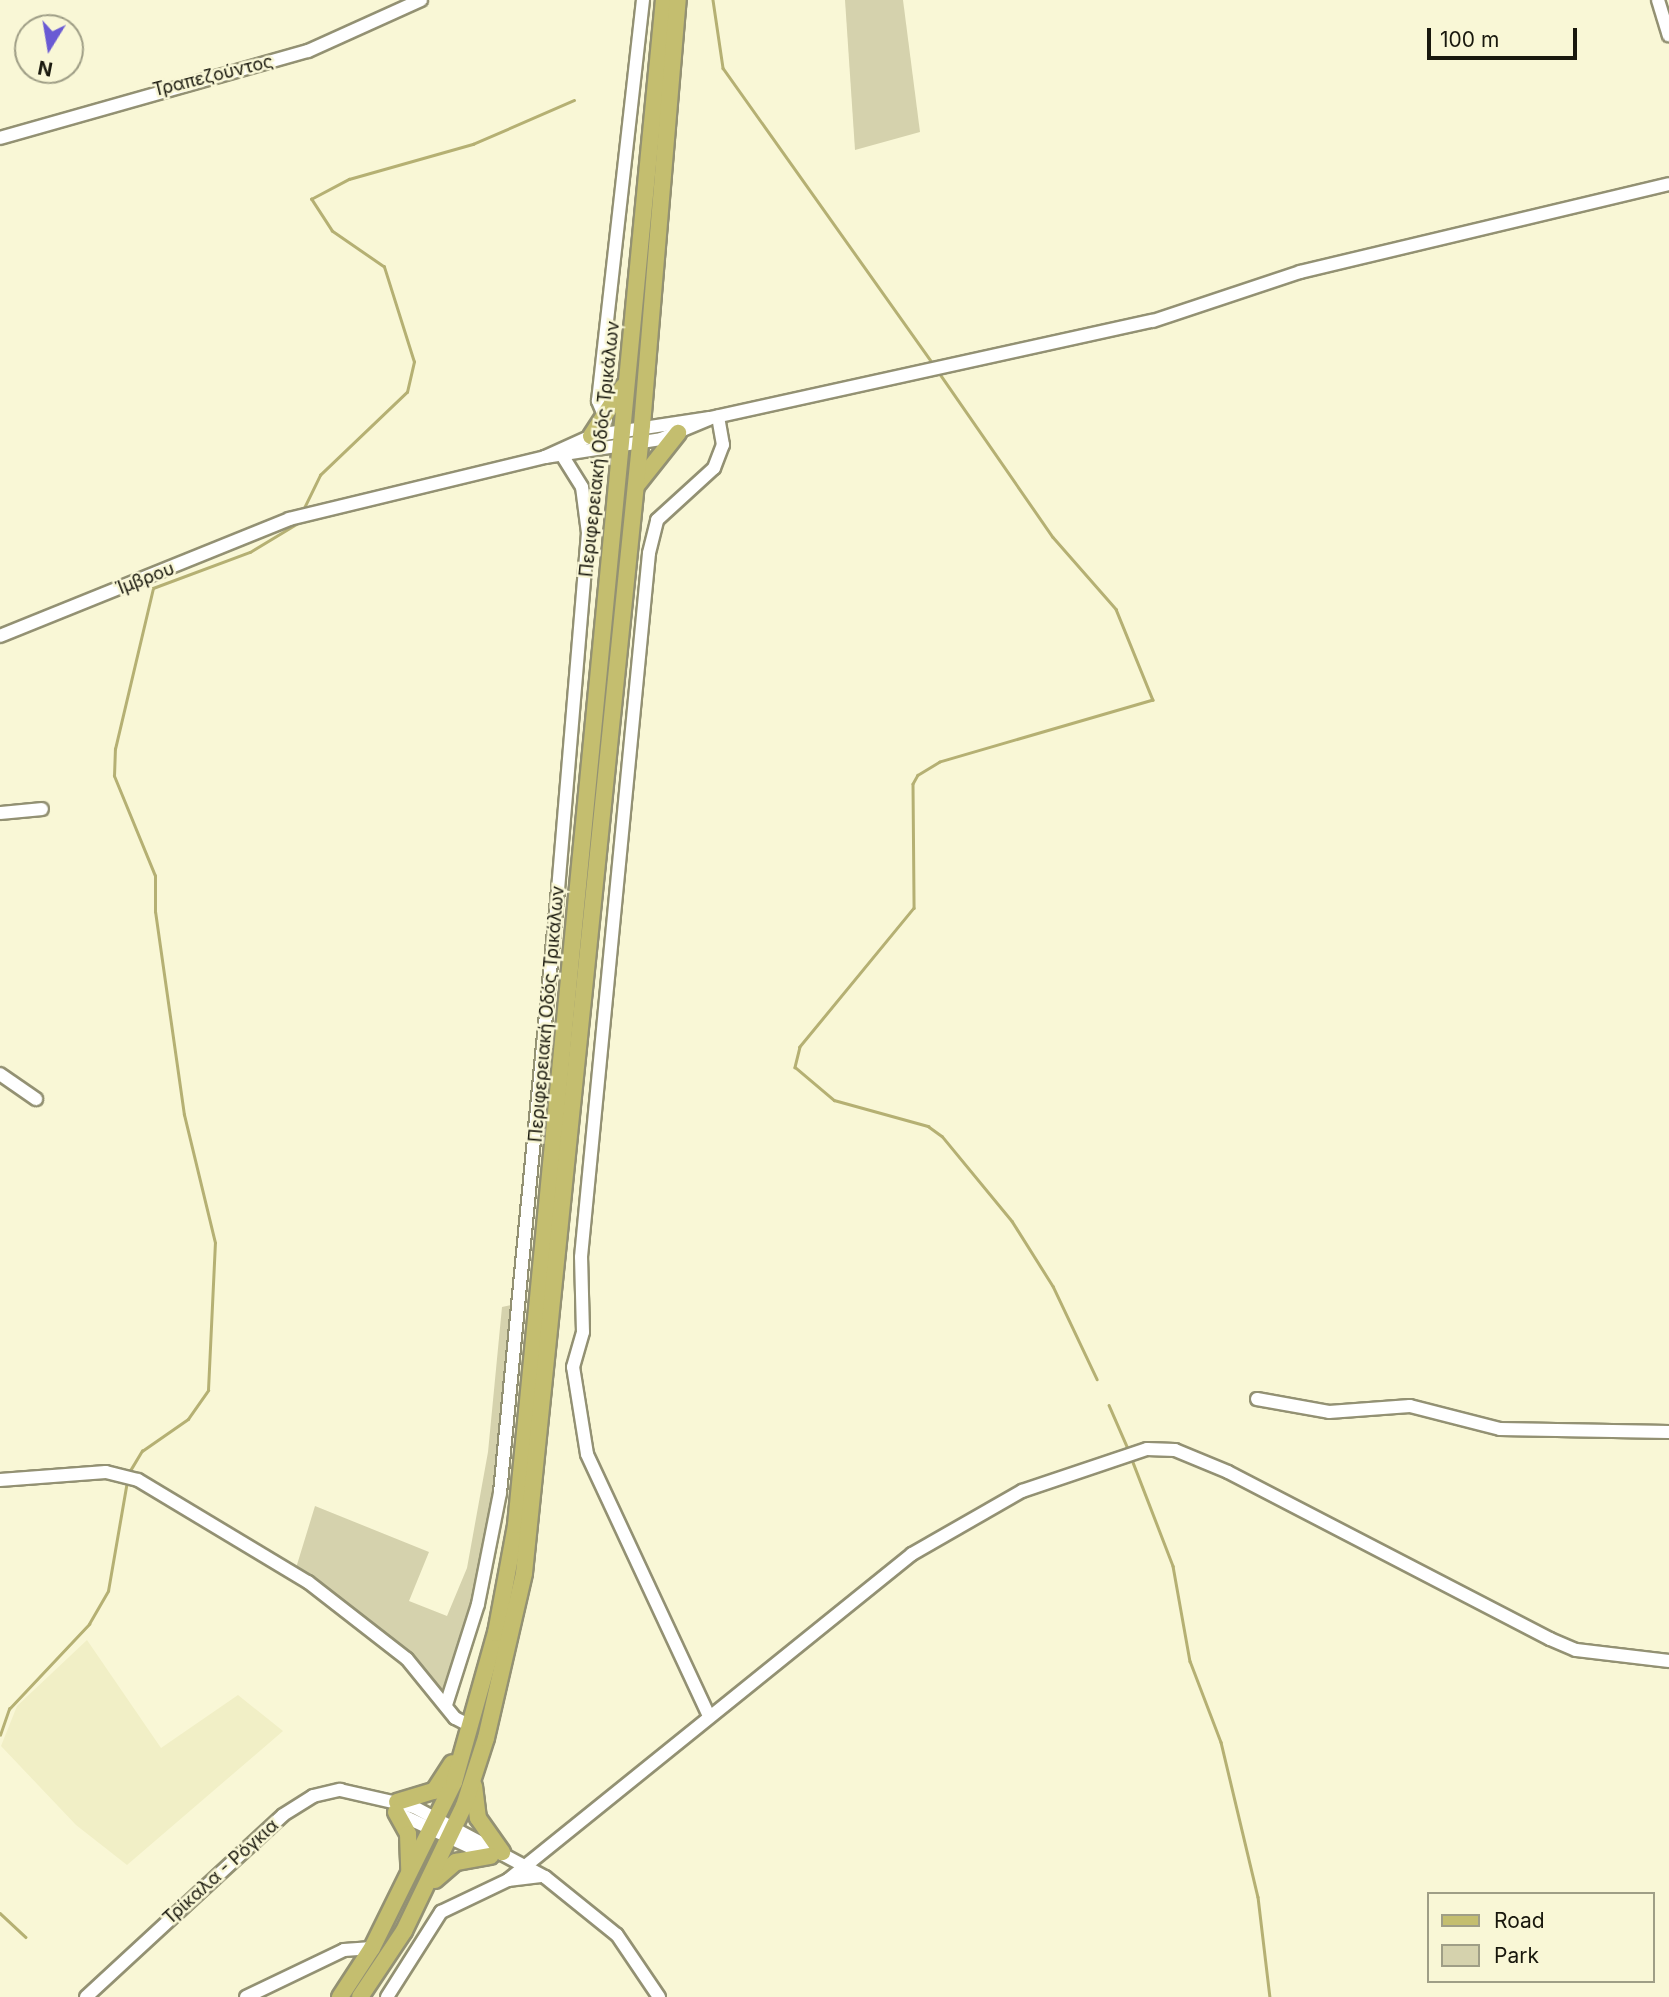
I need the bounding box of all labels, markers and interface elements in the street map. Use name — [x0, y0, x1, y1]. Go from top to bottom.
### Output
north arrow — [14, 14, 84, 84]
scale bar — [1431, 14, 1582, 58]
text: 100 m — [1440, 27, 1499, 52]
street label: Τραπεζούντος — [151, 51, 275, 101]
text: N — [36, 55, 55, 81]
street label: Περιφερειακή Οδός Τρικάλων — [576, 320, 624, 578]
street label: Ίμβρου — [113, 558, 177, 600]
street label: Περιφερειακή Οδός Τρικάλων — [525, 885, 569, 1143]
street label: Τρίκαλα - Ρόγκια — [159, 1815, 283, 1929]
legend — [1428, 1892, 1655, 1983]
text: Road — [1494, 1908, 1545, 1933]
text: Park — [1494, 1943, 1539, 1968]

